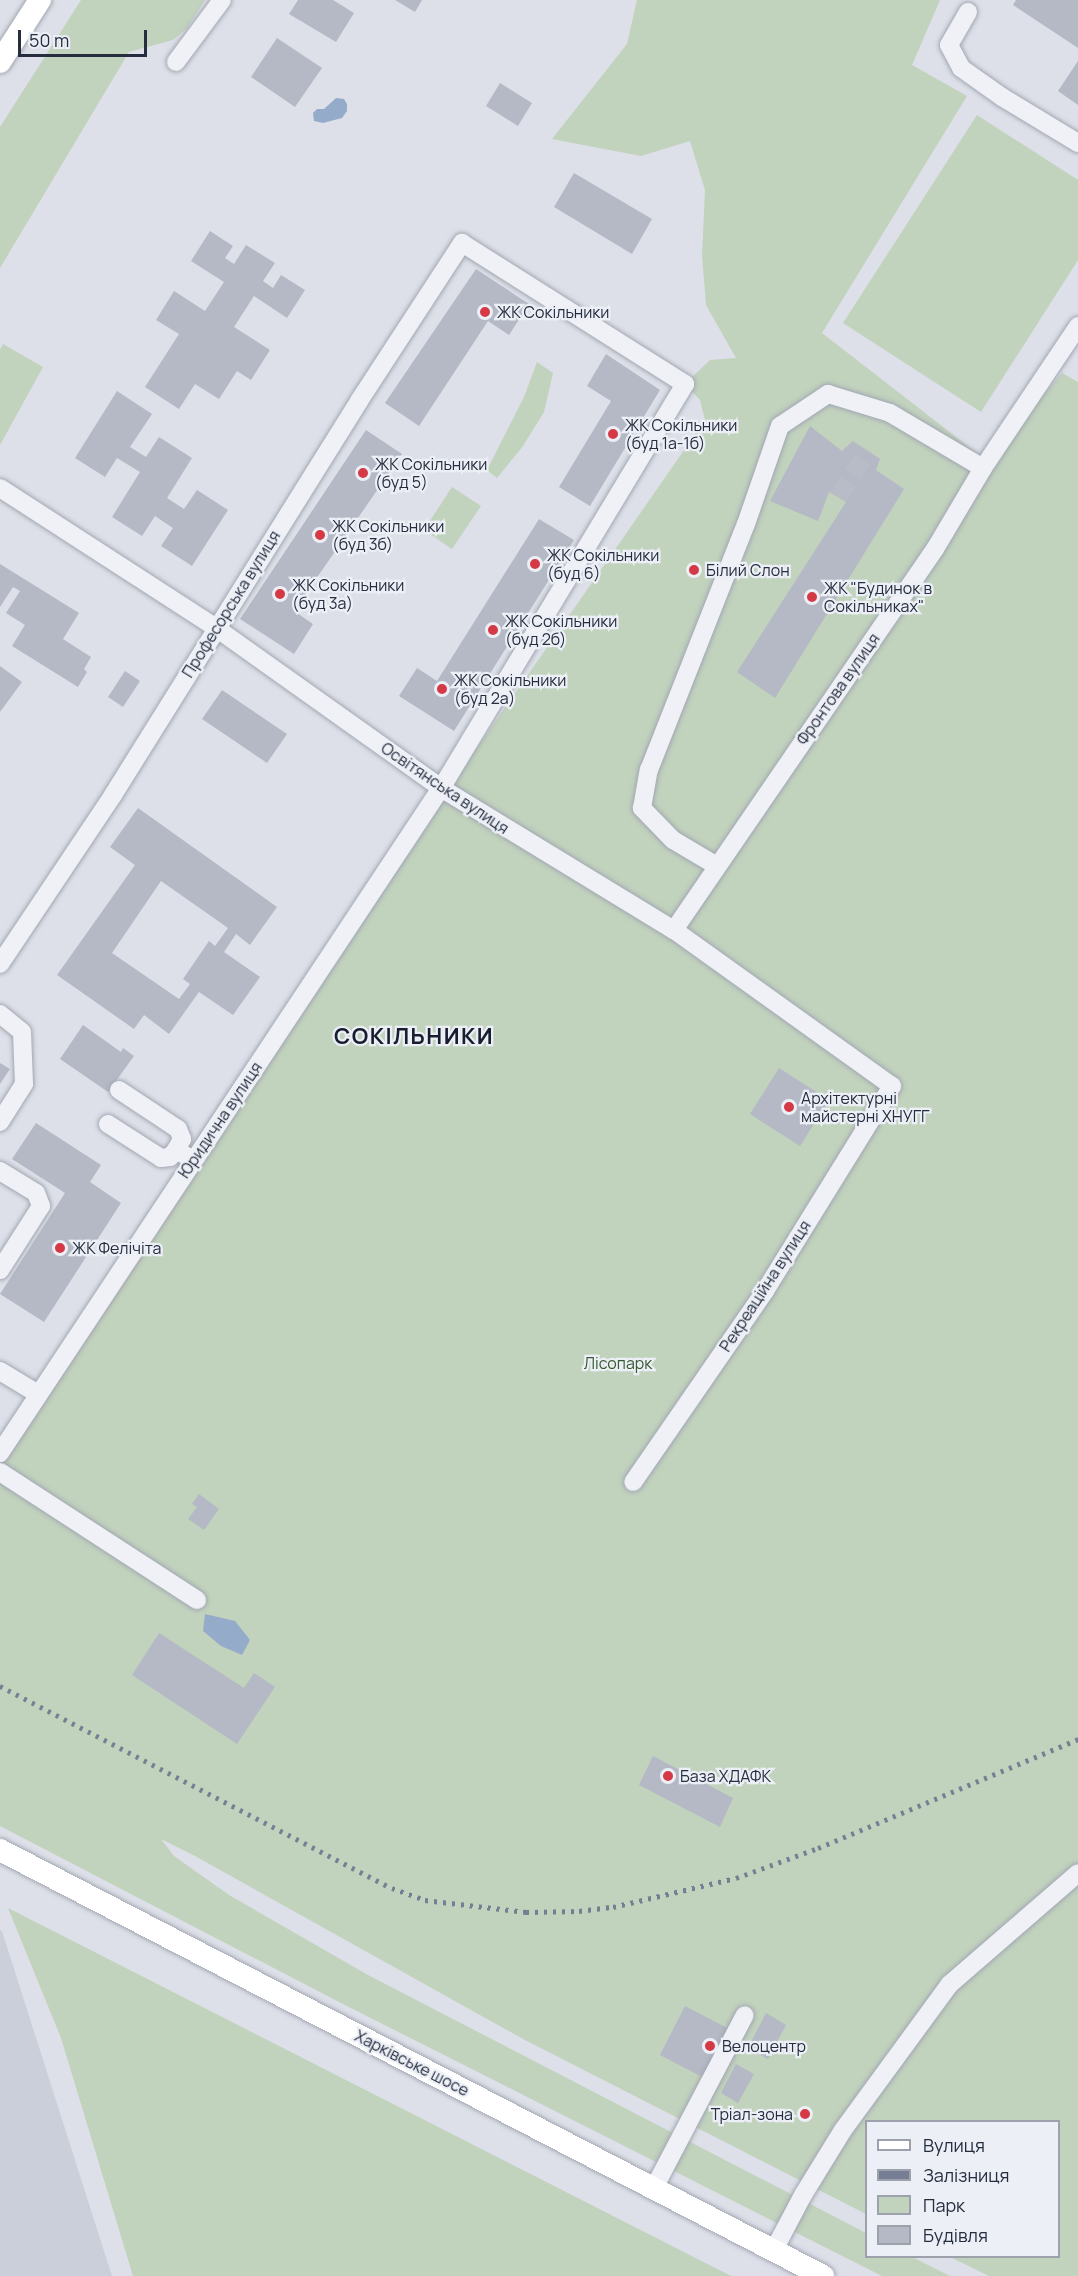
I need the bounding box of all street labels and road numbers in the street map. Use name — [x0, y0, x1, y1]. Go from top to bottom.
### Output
street label: Професорська вулиця — [178, 527, 284, 681]
street label: Фронтова вулиця — [792, 630, 884, 748]
street label: Освітянська вулиця — [377, 738, 513, 838]
street label: Юридична вулиця — [174, 1058, 266, 1182]
street label: Рекреаційна вулиця — [715, 1217, 815, 1355]
street label: Харківське шосе — [352, 2026, 472, 2100]

